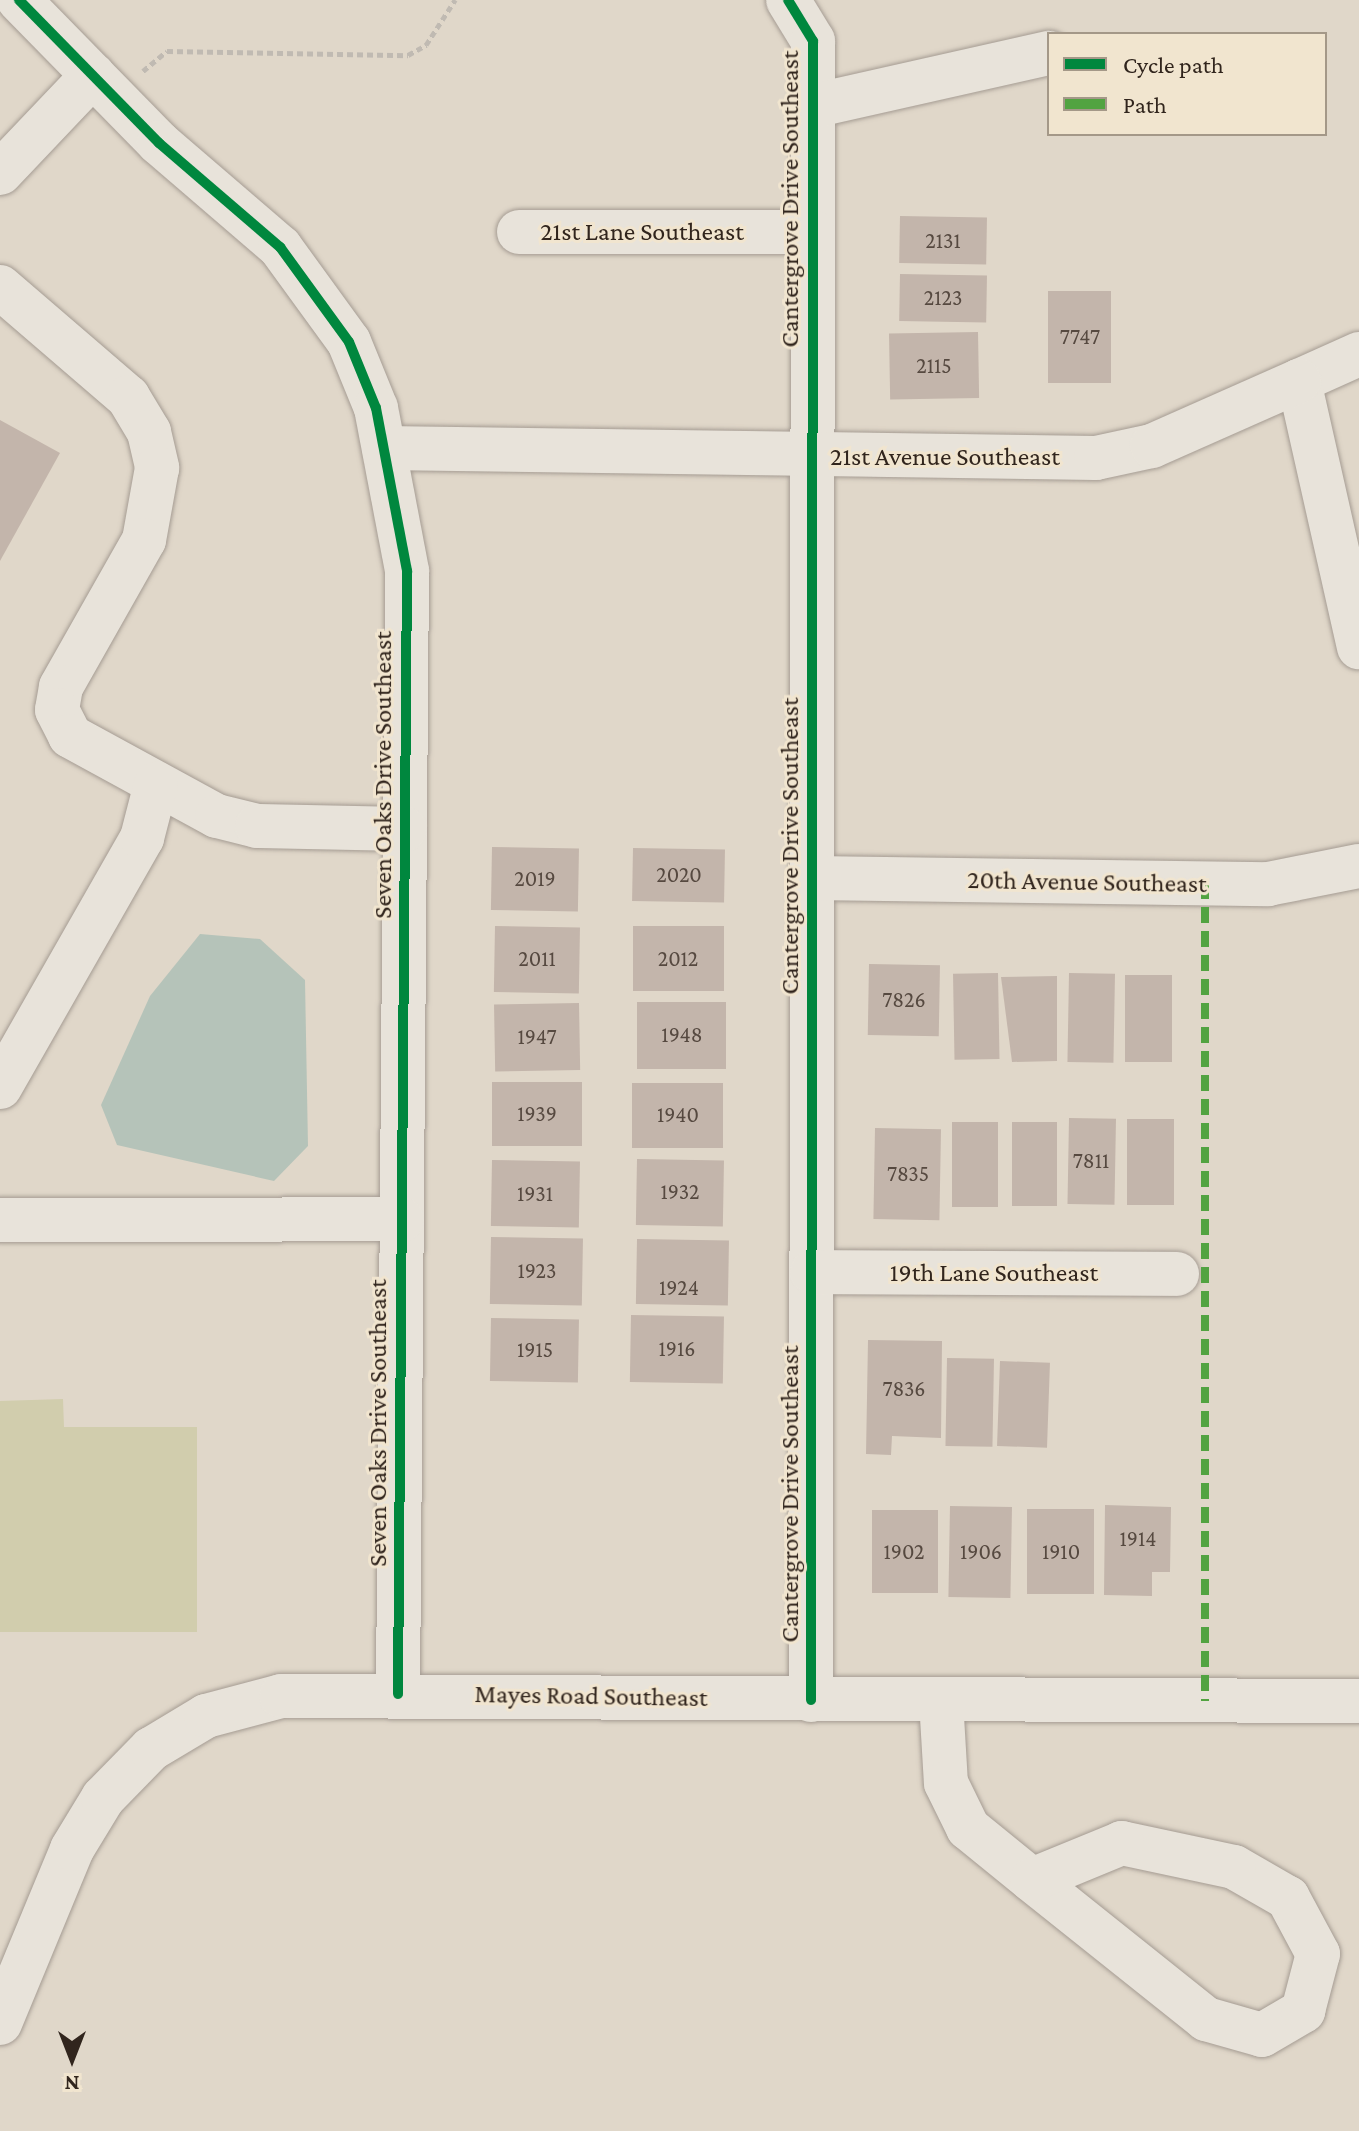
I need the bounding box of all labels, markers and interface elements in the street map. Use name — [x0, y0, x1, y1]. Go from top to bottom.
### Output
legend — [1047, 32, 1327, 136]
street label: Cantergrove Drive Southeast — [774, 50, 806, 348]
text: Cycle path — [1123, 51, 1224, 78]
text: Path — [1123, 91, 1167, 118]
street label: 21st Lane Southeast — [540, 216, 744, 248]
house number: 2131 — [925, 228, 961, 254]
house number: 2123 — [924, 285, 962, 311]
house number: 7747 — [1060, 324, 1100, 350]
house number: 2115 — [916, 353, 952, 379]
street label: 21st Avenue Southeast — [830, 441, 1060, 473]
street label: Seven Oaks Drive Southeast — [367, 631, 399, 919]
street label: Cantergrove Drive Southeast — [774, 697, 806, 995]
house number: 2020 — [656, 862, 702, 888]
street label: 20th Avenue Southeast — [967, 864, 1207, 900]
house number: 2019 — [514, 866, 556, 892]
house number: 2011 — [518, 946, 556, 972]
house number: 2012 — [658, 946, 698, 972]
house number: 7826 — [882, 987, 926, 1013]
house number: 1948 — [661, 1022, 703, 1048]
house number: 1947 — [517, 1024, 557, 1050]
house number: 1939 — [517, 1101, 557, 1127]
house number: 1940 — [657, 1102, 699, 1128]
house number: 7811 — [1073, 1148, 1109, 1174]
house number: 7835 — [887, 1161, 929, 1187]
house number: 1932 — [661, 1179, 699, 1205]
house number: 1931 — [517, 1181, 553, 1207]
street label: 19th Lane Southeast — [890, 1257, 1098, 1289]
house number: 1923 — [517, 1258, 557, 1284]
house number: 1924 — [659, 1275, 699, 1301]
street label: Seven Oaks Drive Southeast — [362, 1279, 394, 1567]
house number: 1916 — [659, 1336, 695, 1362]
house number: 1915 — [517, 1337, 553, 1363]
street label: Cantergrove Drive Southeast — [774, 1345, 806, 1643]
house number: 7836 — [882, 1376, 926, 1402]
house number: 1914 — [1119, 1526, 1157, 1552]
house number: 1902 — [883, 1539, 925, 1565]
house number: 1906 — [960, 1539, 1002, 1565]
house number: 1910 — [1042, 1539, 1080, 1565]
street label: Mayes Road Southeast — [474, 1678, 708, 1714]
north arrow — [32, 2019, 112, 2099]
text: N — [65, 2071, 80, 2096]

